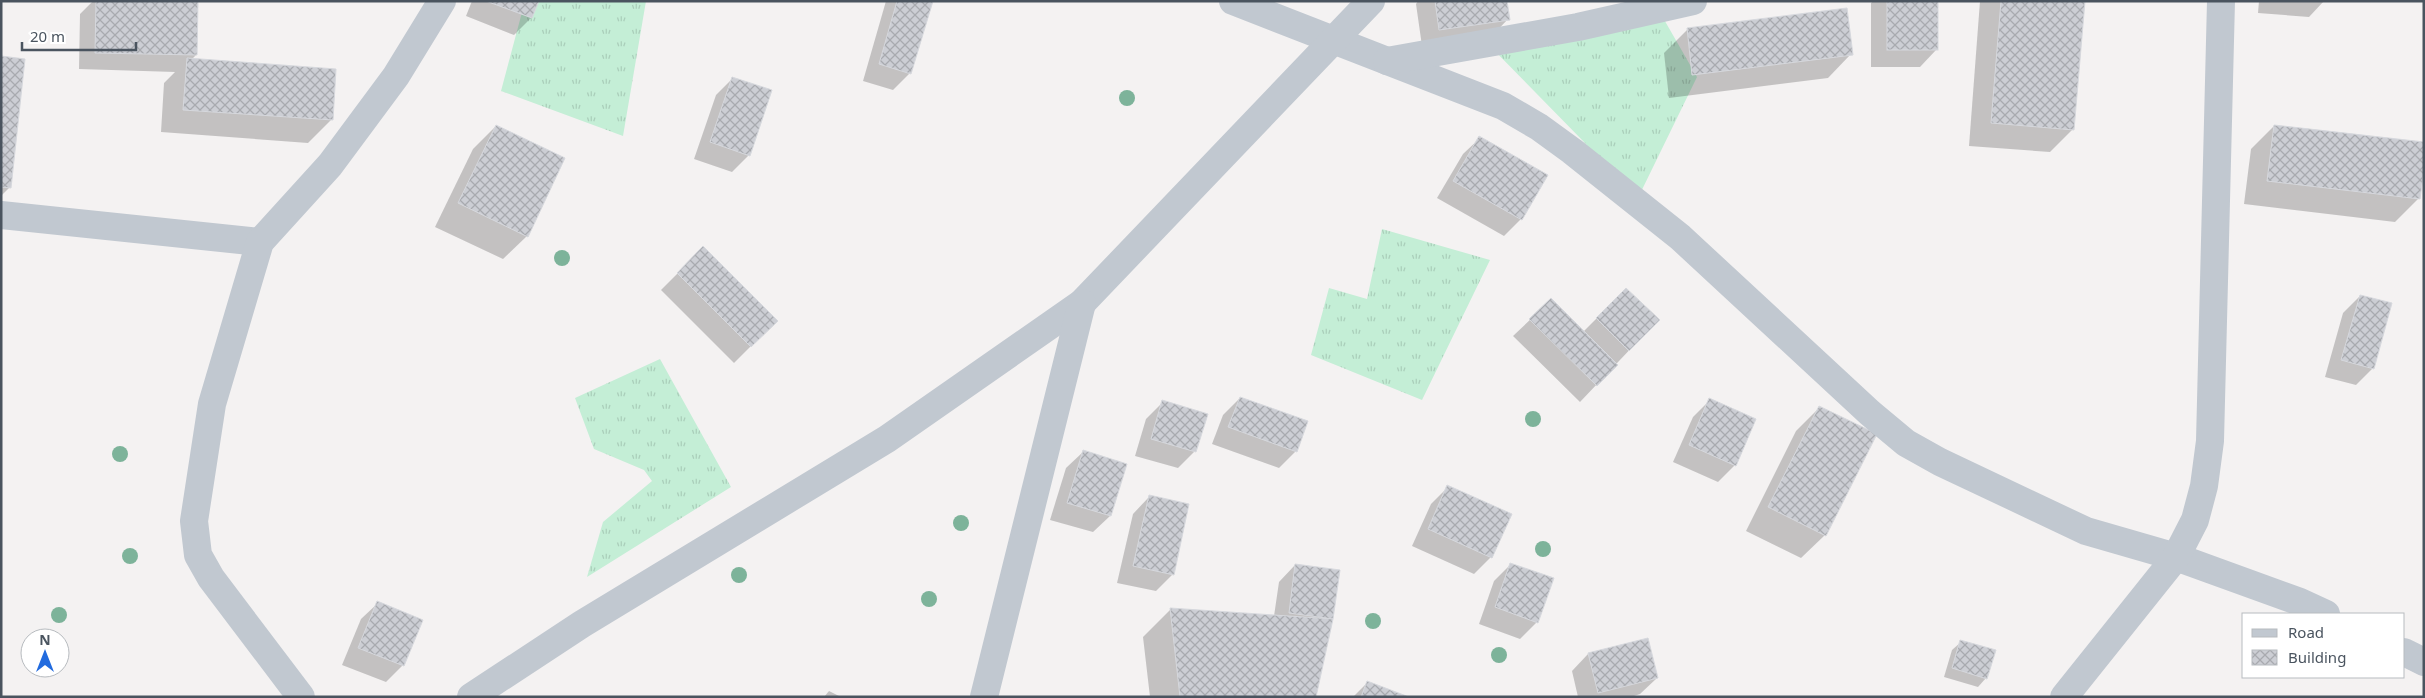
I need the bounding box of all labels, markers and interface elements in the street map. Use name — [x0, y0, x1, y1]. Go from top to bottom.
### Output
scale bar — [22, 20, 136, 52]
text: 20 m — [30, 26, 65, 46]
legend — [2242, 613, 2405, 678]
text: Road — [2288, 622, 2324, 642]
north arrow — [20, 628, 70, 678]
text: N — [39, 630, 51, 649]
text: Building — [2288, 647, 2346, 667]

